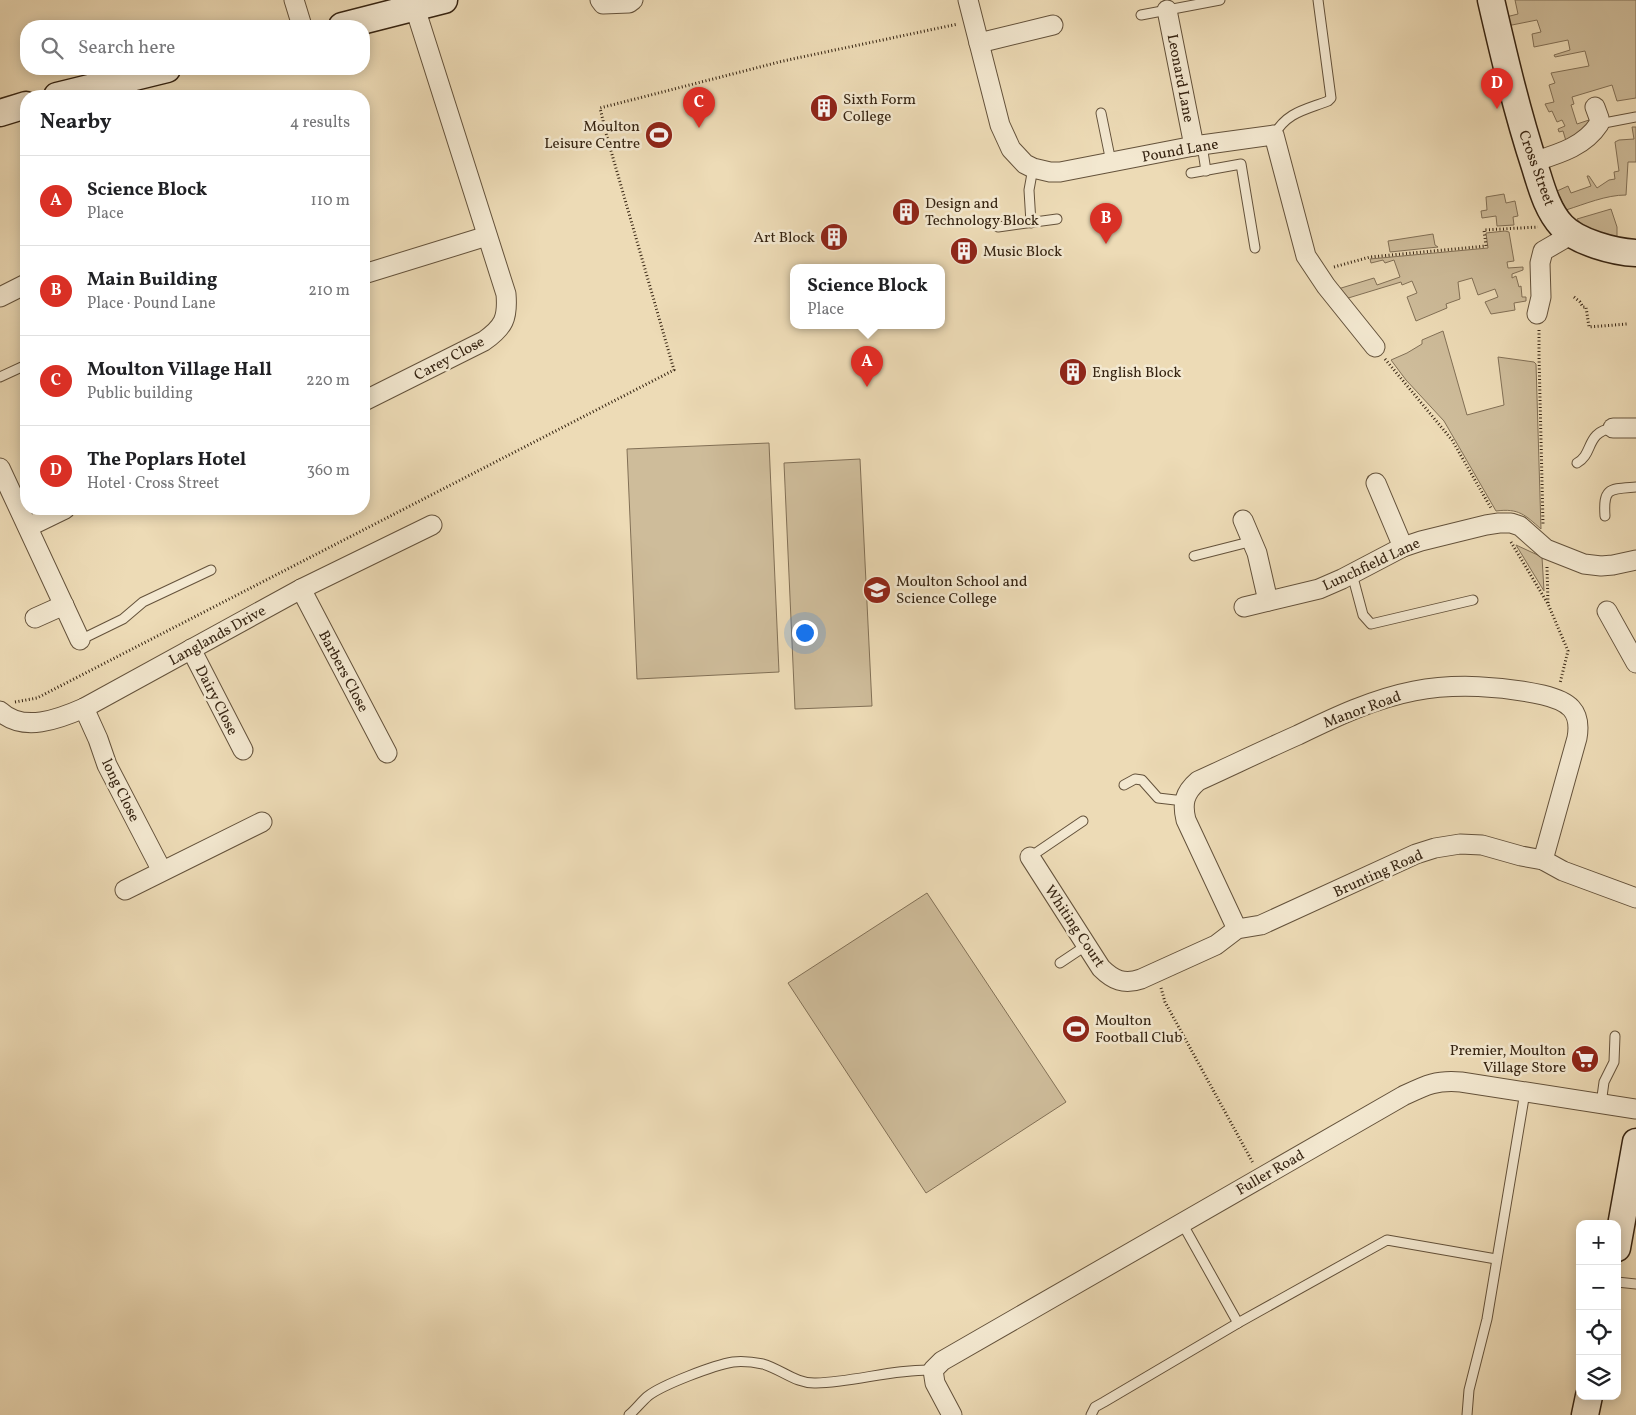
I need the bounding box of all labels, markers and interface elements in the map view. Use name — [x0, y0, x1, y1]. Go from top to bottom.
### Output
search box — [20, 20, 370, 75]
street label: Leonard Lane — [1161, 32, 1198, 124]
icon: search — [38, 34, 66, 62]
text: Search here — [78, 35, 175, 61]
pin: D — [1481, 68, 1513, 109]
pin: C — [683, 87, 715, 128]
place label: Sixth Form College — [843, 90, 916, 128]
building icon: Sixth Form College — [809, 93, 839, 123]
text: Nearby — [40, 108, 111, 137]
text: 4 results — [290, 112, 350, 134]
place label: Moulton Leisure Centre — [544, 117, 640, 155]
sports icon: Moulton Leisure Centre — [644, 120, 674, 150]
street label: Cross Street — [1512, 128, 1559, 209]
street label: Pound Lane — [1140, 134, 1220, 169]
text: Science Block — [87, 177, 207, 203]
text: A — [50, 190, 62, 212]
text: 110 m — [311, 190, 350, 212]
place label: Design and Technology Block — [925, 194, 1039, 232]
building icon: Design and Technology Block — [891, 197, 921, 227]
text: Place — [87, 203, 124, 225]
pin: B — [1090, 203, 1122, 244]
building icon: Art Block — [819, 222, 849, 252]
place label: Art Block — [754, 228, 815, 249]
building icon: Music Block — [949, 236, 979, 266]
place label: Music Block — [983, 242, 1062, 263]
popup — [790, 264, 945, 329]
text: Main Building — [87, 267, 217, 293]
text: Science Block — [807, 273, 928, 299]
text: B — [51, 280, 61, 302]
text: 210 m — [308, 280, 350, 302]
text: Place · Pound Lane — [87, 293, 216, 315]
text: Place — [807, 299, 844, 321]
street label: Carey Close — [411, 332, 489, 387]
pin: A — [851, 346, 883, 387]
text: Moulton Village Hall — [87, 357, 272, 383]
building icon: English Block — [1058, 357, 1088, 387]
place label: English Block — [1092, 363, 1181, 384]
text: C — [51, 370, 61, 392]
text: 220 m — [306, 370, 350, 392]
text: Public building — [87, 383, 193, 405]
text: The Poplars Hotel — [87, 447, 246, 473]
text: D — [50, 460, 62, 482]
text: 360 m — [307, 460, 350, 482]
text: Hotel · Cross Street — [87, 473, 219, 495]
street label: Lunchfield Lane — [1319, 534, 1424, 597]
place label: Moulton School and Science College — [896, 572, 1027, 610]
school or university icon: Moulton School and Science College — [862, 575, 892, 605]
street label: Langlands Drive — [165, 601, 270, 672]
your location — [792, 620, 818, 646]
street label: Barbers Close — [312, 627, 373, 716]
street label: Dairy Close — [189, 662, 242, 739]
street label: Manor Road — [1321, 687, 1404, 734]
street label: long Close — [95, 756, 144, 826]
street label: Brunting Road — [1330, 845, 1427, 904]
street label: Whiting Court — [1038, 881, 1109, 972]
place label: Moulton Football Club — [1095, 1011, 1182, 1049]
sports icon: Moulton Football Club — [1061, 1014, 1091, 1044]
place label: Premier, Moulton Village Store — [1450, 1041, 1566, 1079]
supermarket icon: Premier, Moulton Village Store — [1570, 1044, 1600, 1074]
street label: Fuller Road — [1233, 1145, 1309, 1201]
map controls — [1576, 1220, 1621, 1400]
button: + — [1576, 1220, 1621, 1265]
button: − — [1576, 1265, 1621, 1310]
button: locate — [1576, 1310, 1621, 1355]
button: layers — [1576, 1355, 1621, 1400]

